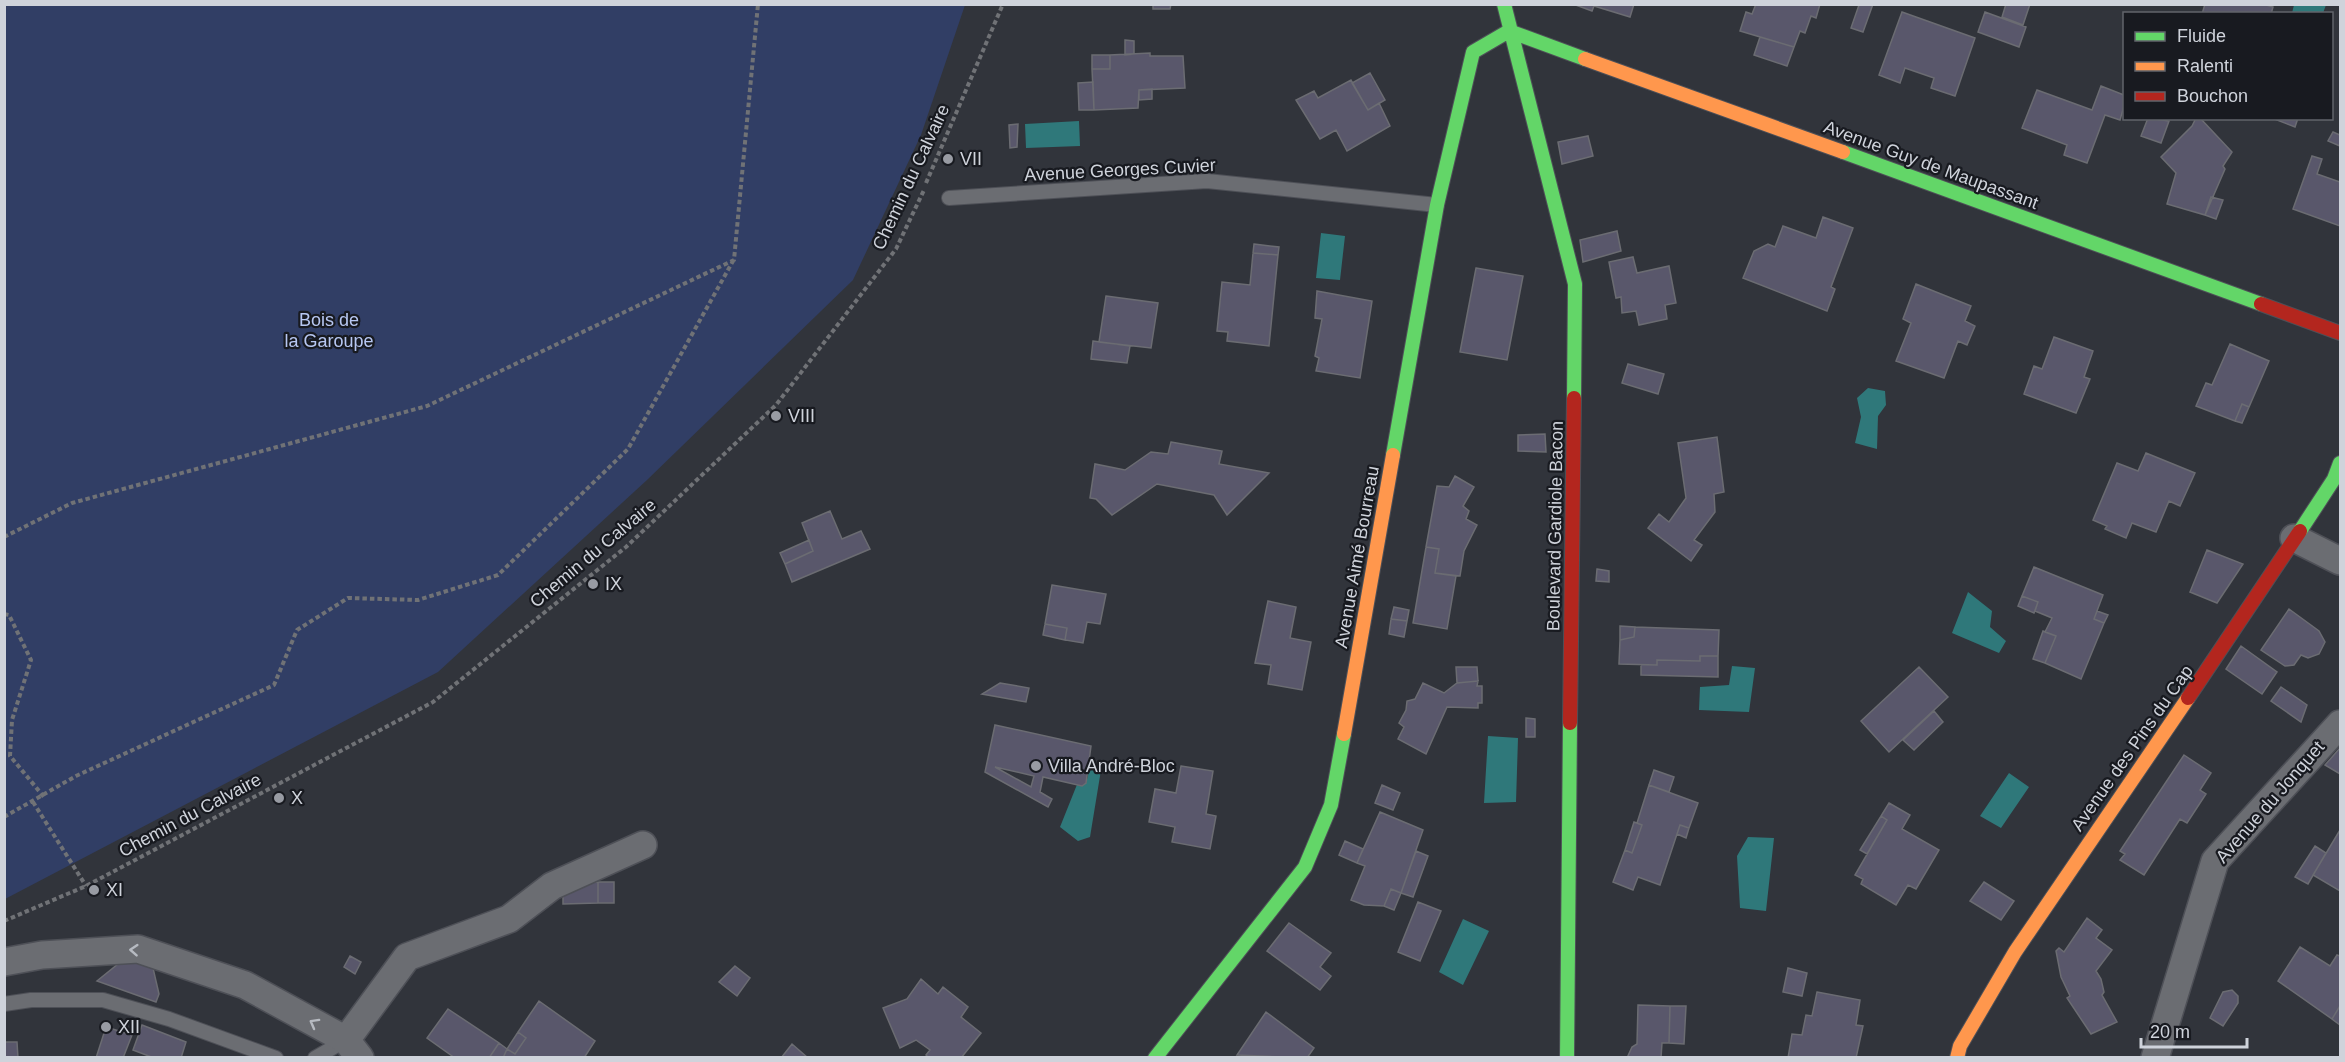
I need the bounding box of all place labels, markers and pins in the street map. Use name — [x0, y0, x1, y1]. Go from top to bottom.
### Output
place label: VII — [960, 149, 982, 169]
marker: VII — [941, 152, 955, 166]
place label: VIII — [788, 406, 815, 426]
marker: VIII — [769, 409, 783, 423]
place label: IX — [605, 574, 622, 594]
marker: IX — [586, 577, 600, 591]
place label: Villa André-Bloc — [1048, 756, 1175, 776]
marker: Villa André-Bloc — [1029, 759, 1043, 773]
place label: X — [291, 788, 303, 808]
marker: X — [272, 791, 286, 805]
place label: XI — [106, 880, 123, 900]
marker: XI — [87, 883, 101, 897]
place label: XII — [118, 1017, 140, 1037]
marker: XII — [99, 1020, 113, 1034]

